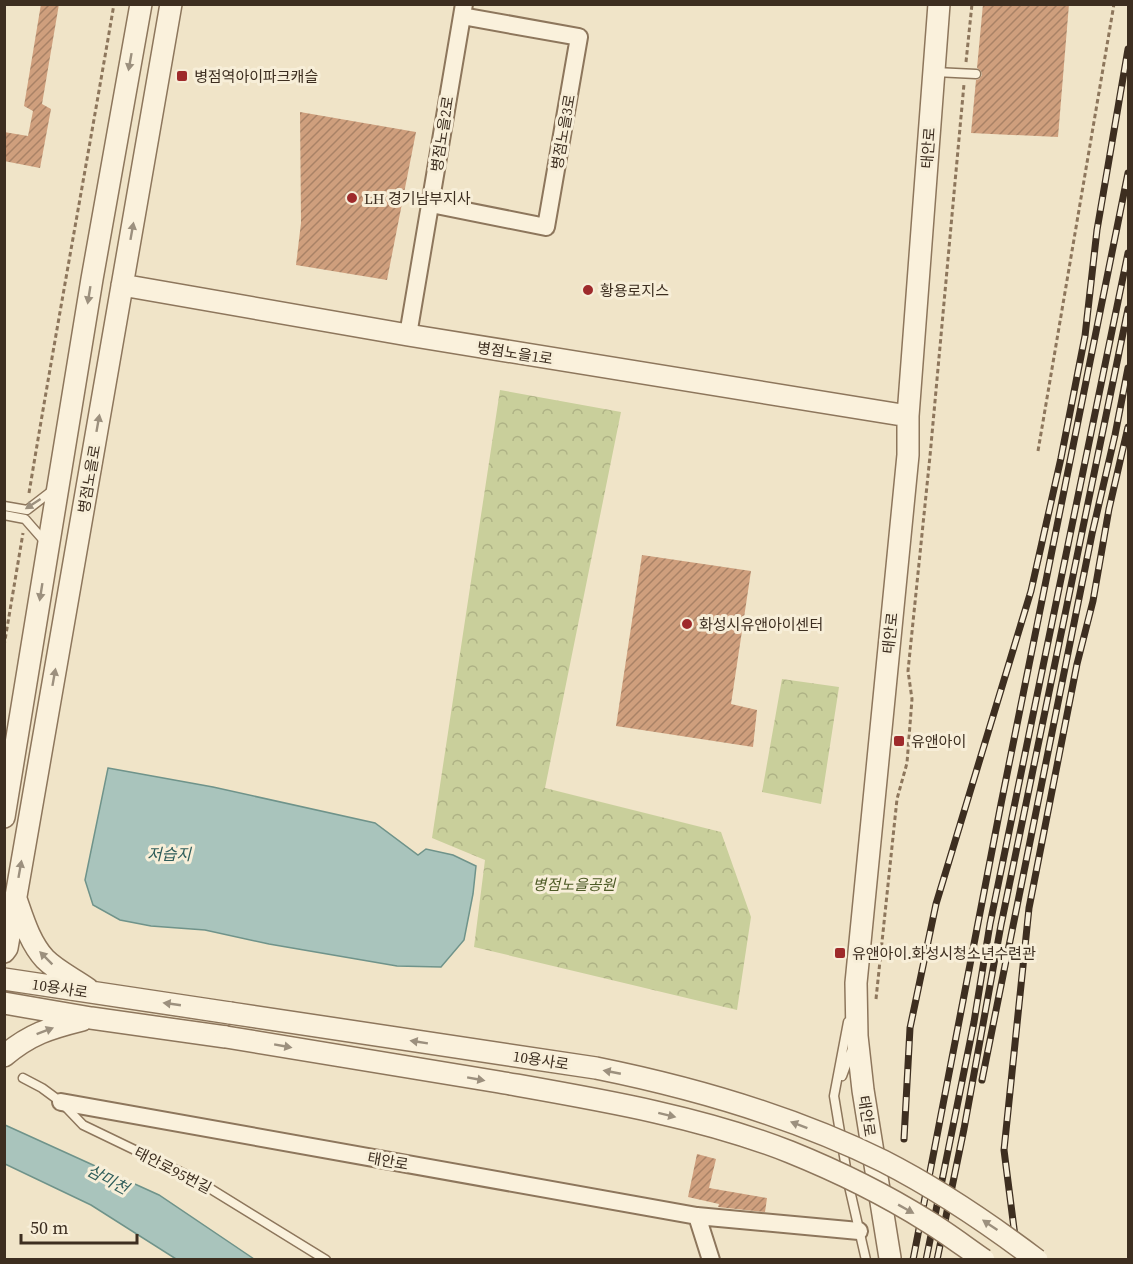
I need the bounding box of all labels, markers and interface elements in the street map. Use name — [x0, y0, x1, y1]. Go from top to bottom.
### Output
one-way arrow — [126, 53, 135, 72]
place label: 병점역아이파크캐슬 — [194, 66, 318, 87]
marker: 병점역아이파크캐슬 — [175, 69, 189, 83]
street label: 병점노을3로 — [546, 93, 580, 171]
street label: 병점노을2로 — [426, 95, 458, 173]
street label: 태안로 — [916, 127, 940, 169]
place label: LH 경기남부지사 — [364, 188, 471, 209]
marker: LH 경기남부지사 — [345, 191, 359, 205]
one-way arrow — [128, 221, 137, 240]
place label: 황용로지스 — [600, 280, 669, 301]
marker: 황용로지스 — [581, 283, 595, 297]
one-way arrow — [84, 286, 93, 305]
street label: 병점노을1로 — [476, 337, 554, 369]
one-way arrow — [94, 414, 103, 433]
street label: 병점노을로 — [73, 443, 105, 515]
one-way arrow — [26, 498, 42, 510]
one-way arrow — [36, 582, 45, 601]
street label: 태안로 — [877, 611, 903, 655]
place label: 화성시유앤아이센터 — [699, 614, 823, 635]
marker: 화성시유앤아이센터 — [680, 617, 694, 631]
one-way arrow — [50, 668, 59, 687]
place label: 유앤아이 — [911, 731, 966, 752]
marker: 유앤아이 — [892, 734, 906, 748]
water label: 저습지 — [147, 843, 192, 865]
one-way arrow — [16, 860, 25, 879]
park label: 병점노을공원 — [533, 874, 617, 895]
place label: 유앤아이.화성시청소년수련관 — [852, 943, 1036, 964]
marker: 유앤아이.화성시청소년수련관 — [833, 946, 847, 960]
one-way arrow — [40, 952, 54, 966]
street label: 10용사로 — [31, 973, 89, 1003]
one-way arrow — [163, 1000, 182, 1009]
one-way arrow — [36, 1026, 54, 1036]
one-way arrow — [410, 1037, 429, 1046]
one-way arrow — [274, 1042, 293, 1051]
street label: 10용사로 — [512, 1045, 570, 1075]
one-way arrow — [603, 1066, 621, 1076]
one-way arrow — [466, 1074, 485, 1083]
street label: 태안로 — [853, 1094, 881, 1138]
one-way arrow — [658, 1111, 676, 1121]
one-way arrow — [790, 1120, 808, 1130]
street label: 태안로95번길 — [131, 1142, 215, 1198]
street label: 태안로 — [366, 1147, 410, 1175]
water label: 삼미천 — [83, 1159, 135, 1200]
one-way arrow — [898, 1204, 915, 1214]
scale bar — [21, 1207, 136, 1245]
text: 50 m — [30, 1215, 68, 1240]
one-way arrow — [982, 1220, 998, 1231]

